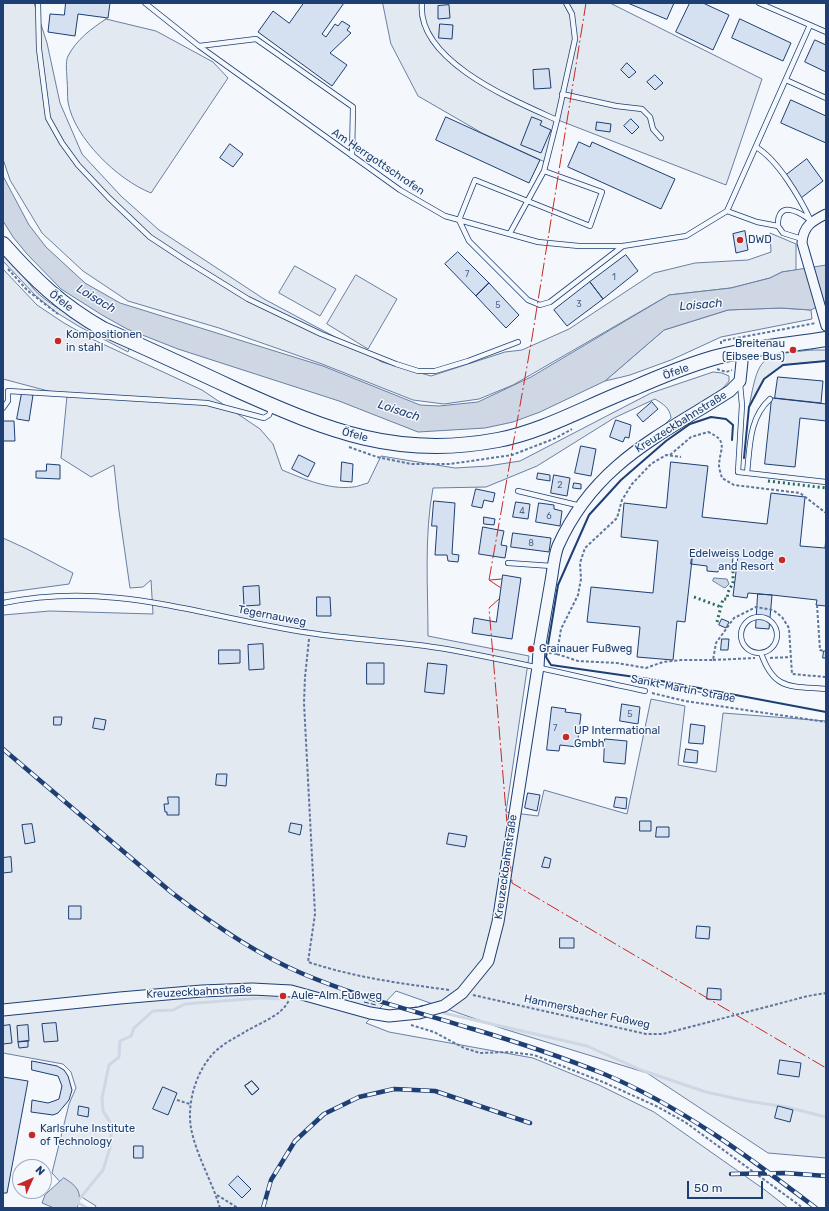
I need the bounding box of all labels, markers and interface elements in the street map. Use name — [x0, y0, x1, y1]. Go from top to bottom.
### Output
street label: Am Herrgottschrofen — [329, 126, 427, 198]
place label: DWD — [748, 233, 772, 247]
marker: DWD — [735, 235, 745, 245]
house number: 7 — [465, 269, 469, 279]
house number: 1 — [612, 272, 616, 282]
water label: Loisach — [74, 282, 118, 316]
street label: Öfele — [46, 288, 76, 314]
water label: Loisach — [679, 296, 723, 314]
house number: 3 — [576, 299, 582, 309]
house number: 5 — [495, 300, 501, 310]
place label: Kompositionen in stahl — [66, 328, 142, 354]
marker: Kompositionen in stahl — [53, 336, 63, 346]
place label: Breitenau (Eibsee Bus) — [722, 337, 785, 363]
marker: Breitenau (Eibsee Bus) — [788, 345, 798, 355]
street label: Öfele — [661, 361, 691, 383]
street label: Kreuzeckbahnstraße — [633, 388, 729, 456]
water label: Loisach — [376, 397, 422, 425]
street label: Öfele — [340, 425, 370, 445]
house number: 2 — [557, 480, 563, 490]
house number: 4 — [519, 506, 525, 516]
house number: 6 — [546, 511, 552, 521]
house number: 8 — [528, 538, 534, 548]
place label: Edelweiss Lodge and Resort — [689, 547, 774, 573]
marker: Edelweiss Lodge and Resort — [777, 555, 787, 565]
street label: Tegernauweg — [237, 603, 307, 629]
place label: Grainauer Fußweg — [539, 642, 632, 656]
marker: Grainauer Fußweg — [526, 644, 536, 654]
street label: Sankt-Martin-Straße — [630, 672, 736, 706]
house number: 5 — [627, 709, 633, 719]
house number: 7 — [553, 723, 557, 733]
place label: UP Intermational Gmbh — [574, 724, 660, 750]
marker: UP Intermational Gmbh — [561, 732, 571, 742]
street label: Kreuzeckbahnstraße — [492, 814, 520, 920]
street label: Kreuzeckbahnstraße — [146, 983, 252, 1001]
place label: Aule-Alm Fußweg — [291, 989, 382, 1003]
marker: Aule-Alm Fußweg — [278, 991, 288, 1001]
street label: Hammersbacher Fußweg — [523, 992, 651, 1032]
place label: Karlsruhe Institute of Technology — [40, 1122, 135, 1148]
marker: Karlsruhe Institute of Technology — [27, 1130, 37, 1140]
north arrow — [12, 1159, 52, 1199]
text: N — [33, 1163, 48, 1178]
scale bar — [689, 1173, 765, 1199]
text: 50 m — [694, 1181, 722, 1195]

